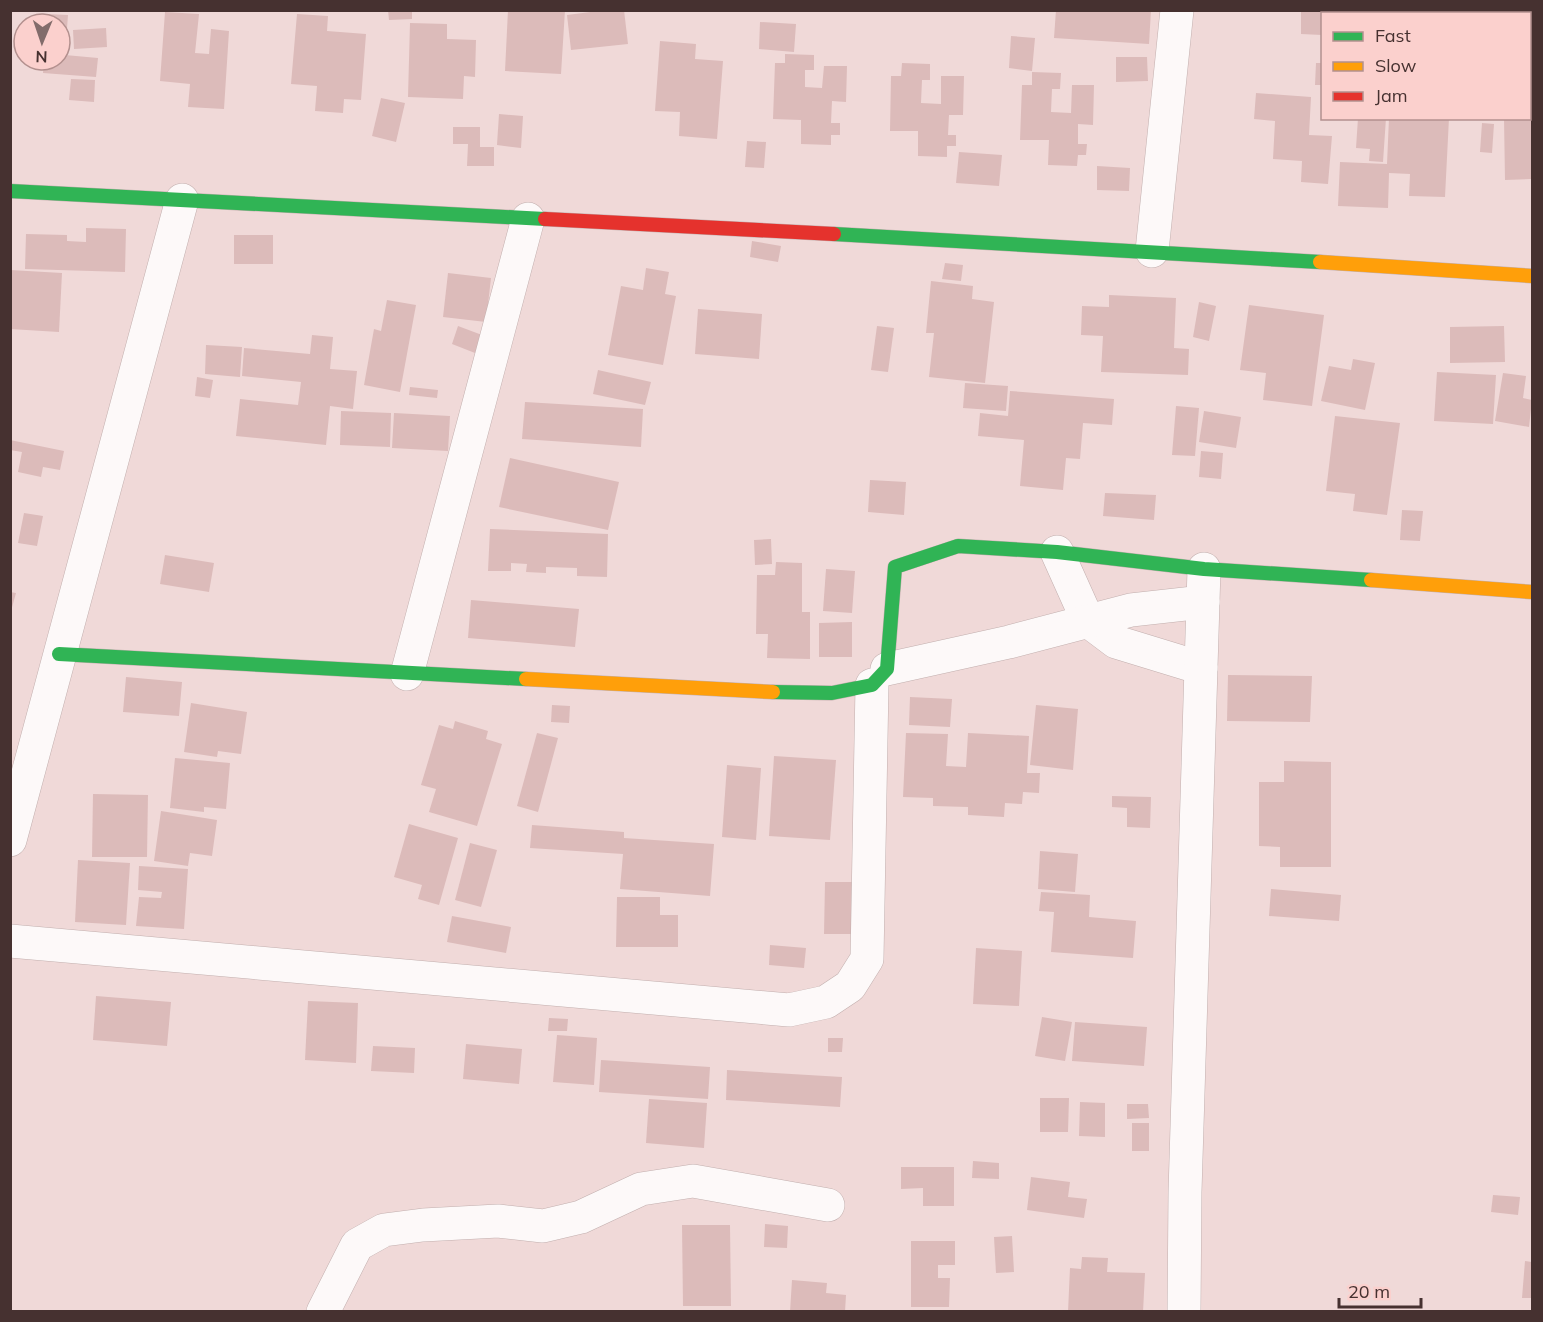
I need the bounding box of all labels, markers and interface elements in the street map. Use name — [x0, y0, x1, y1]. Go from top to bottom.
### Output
north arrow — [12, 12, 72, 72]
legend — [1321, 12, 1531, 120]
text: Fast — [1375, 24, 1411, 47]
text: N — [35, 47, 48, 67]
text: Slow — [1375, 54, 1417, 77]
text: Jam — [1375, 84, 1408, 107]
scale bar — [1339, 1271, 1422, 1309]
text: 20 m — [1348, 1280, 1390, 1303]

